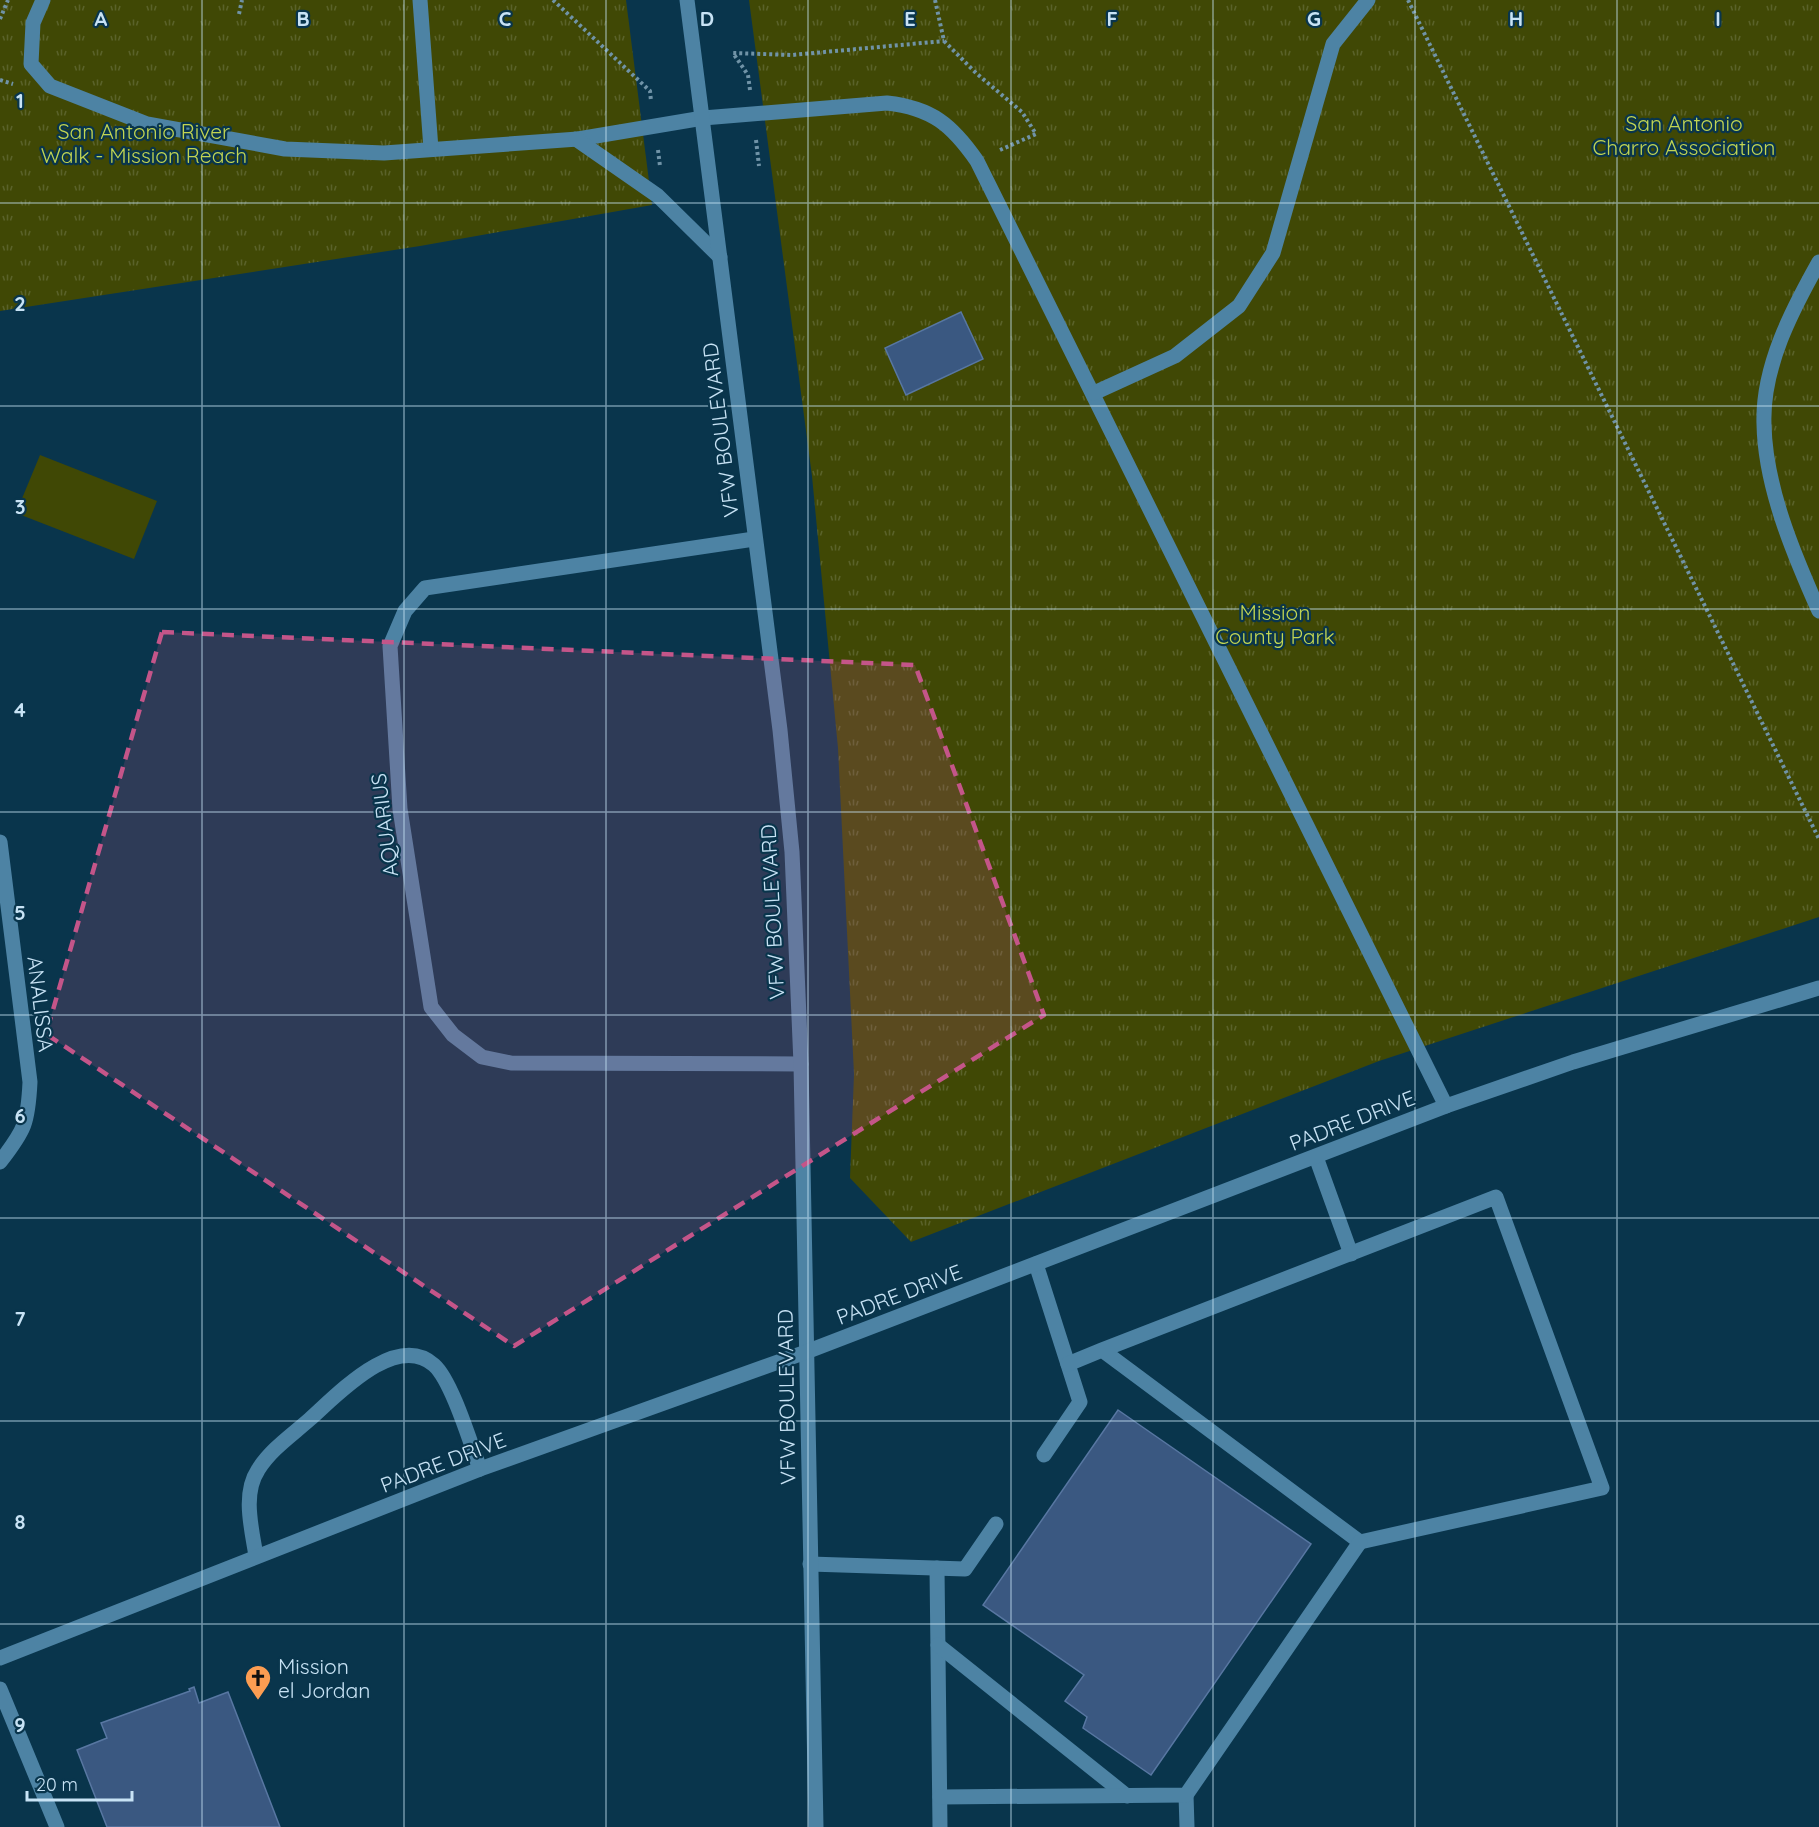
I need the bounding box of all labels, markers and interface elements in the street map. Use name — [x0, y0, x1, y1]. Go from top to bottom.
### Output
text: A — [95, 6, 108, 31]
text: B — [296, 6, 310, 31]
text: C — [499, 6, 512, 31]
text: D — [700, 6, 714, 31]
text: E — [904, 6, 916, 31]
text: F — [1106, 6, 1118, 31]
text: G — [1307, 6, 1321, 31]
text: H — [1509, 6, 1523, 31]
text: I — [1715, 6, 1721, 31]
text: 1 — [16, 88, 24, 113]
park label: San Antonio Charro Association — [1593, 110, 1776, 160]
park label: San Antonio River Walk - Mission Reach — [41, 118, 247, 168]
text: 2 — [14, 291, 26, 316]
street label: VFW BOULEVARD — [696, 341, 744, 519]
text: 3 — [15, 494, 25, 519]
park label: Mission County Park — [1215, 599, 1335, 649]
text: 4 — [14, 697, 26, 722]
street label: AQUARIUS — [365, 772, 403, 878]
street label: VFW BOULEVARD — [754, 824, 790, 1000]
text: 5 — [14, 900, 26, 925]
street label: ANALISSA — [22, 955, 60, 1053]
street label: PADRE DRIVE — [1286, 1084, 1418, 1156]
text: 6 — [14, 1103, 26, 1128]
street label: PADRE DRIVE — [833, 1258, 965, 1330]
text: 7 — [15, 1306, 26, 1331]
street label: VFW BOULEVARD — [771, 1309, 801, 1485]
street label: PADRE DRIVE — [377, 1426, 509, 1498]
text: 8 — [15, 1509, 26, 1534]
place label: Mission el Jordan — [278, 1653, 370, 1703]
church icon: Mission el Jordan — [243, 1663, 273, 1701]
text: 9 — [14, 1712, 26, 1737]
scale bar — [27, 1764, 132, 1802]
text: 20 m — [36, 1773, 78, 1796]

